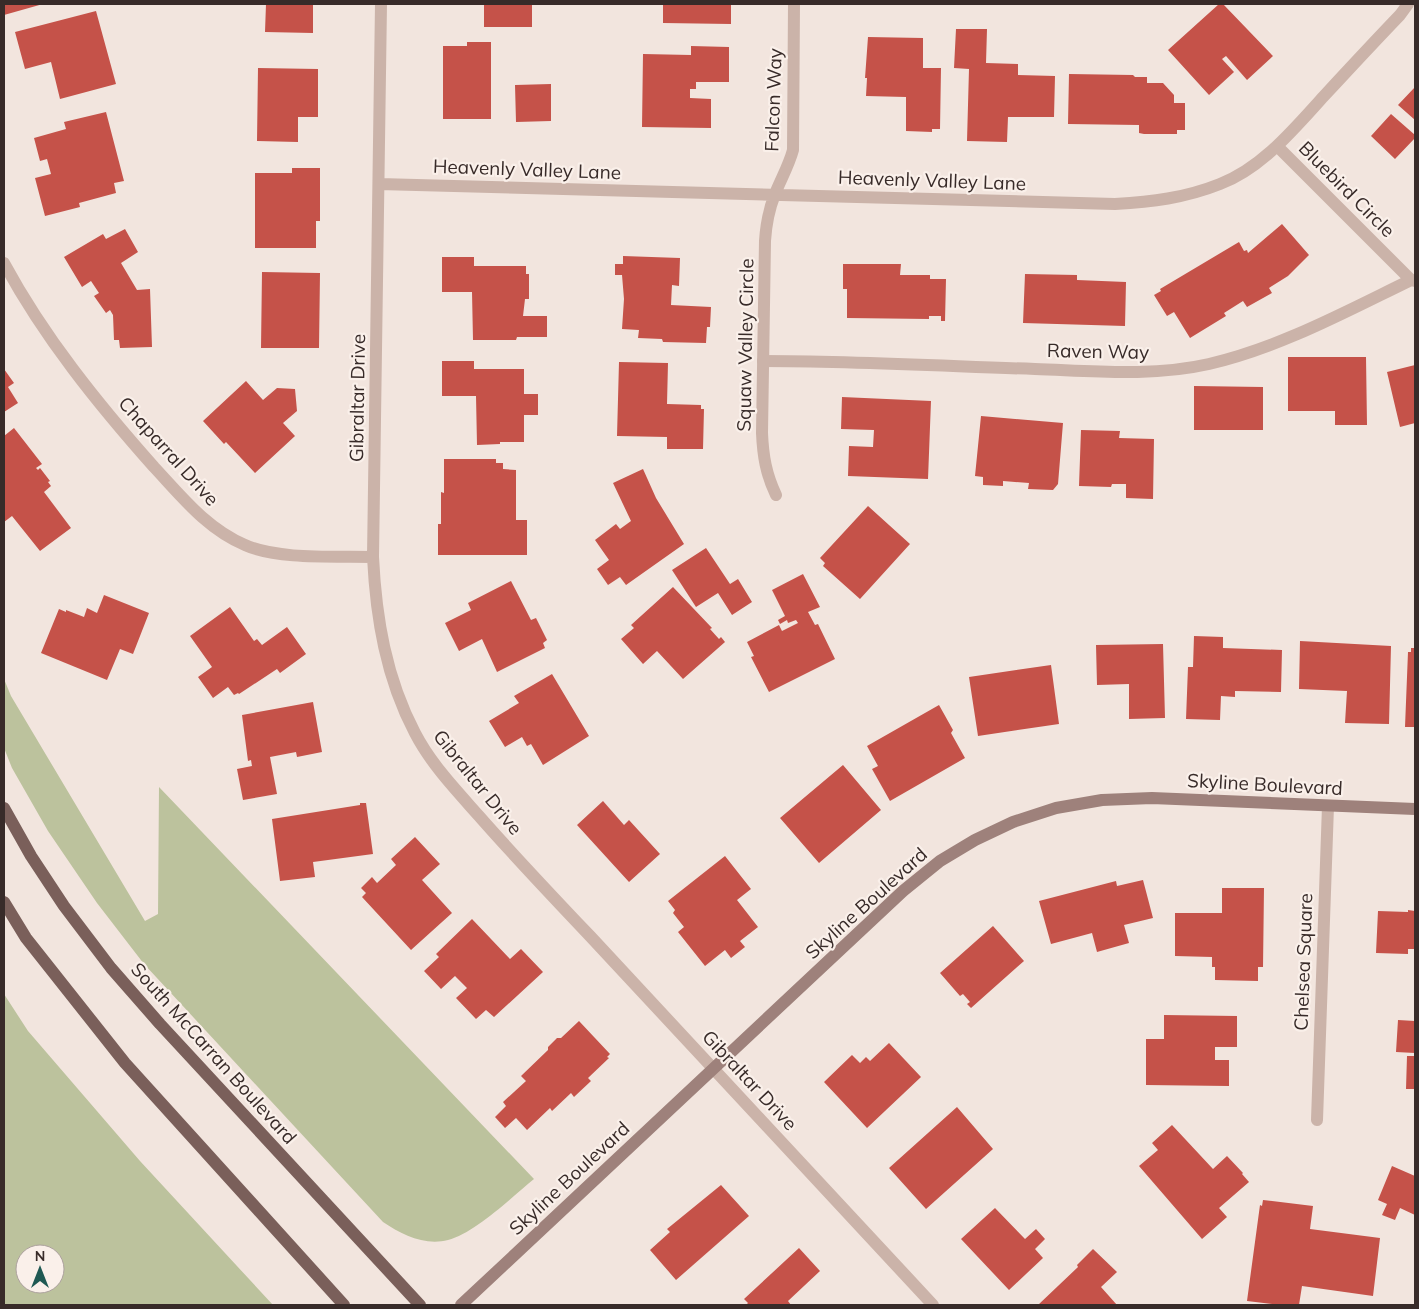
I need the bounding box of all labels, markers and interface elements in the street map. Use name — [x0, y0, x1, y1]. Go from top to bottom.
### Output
street label: Falcon Way — [759, 48, 787, 152]
street label: Bluebird Circle — [1294, 136, 1400, 242]
street label: Heavenly Valley Lane — [432, 154, 622, 184]
street label: Heavenly Valley Lane — [837, 165, 1027, 195]
street label: Squaw Valley Circle — [731, 258, 759, 432]
street label: Gibraltar Drive — [344, 334, 370, 462]
street label: Raven Way — [1047, 338, 1149, 364]
street label: Chaparral Drive — [114, 391, 224, 511]
street label: Gibraltar Drive — [428, 725, 528, 839]
street label: Skyline Boulevard — [1187, 768, 1343, 800]
street label: Skyline Boulevard — [800, 842, 932, 964]
street label: Chelsea Square — [1289, 893, 1317, 1031]
street label: South McCarran Boulevard — [126, 957, 302, 1149]
street label: Gibraltar Drive — [697, 1025, 803, 1135]
street label: Skyline Boulevard — [504, 1116, 634, 1240]
north arrow — [15, 1244, 65, 1294]
text: N — [35, 1247, 45, 1265]

